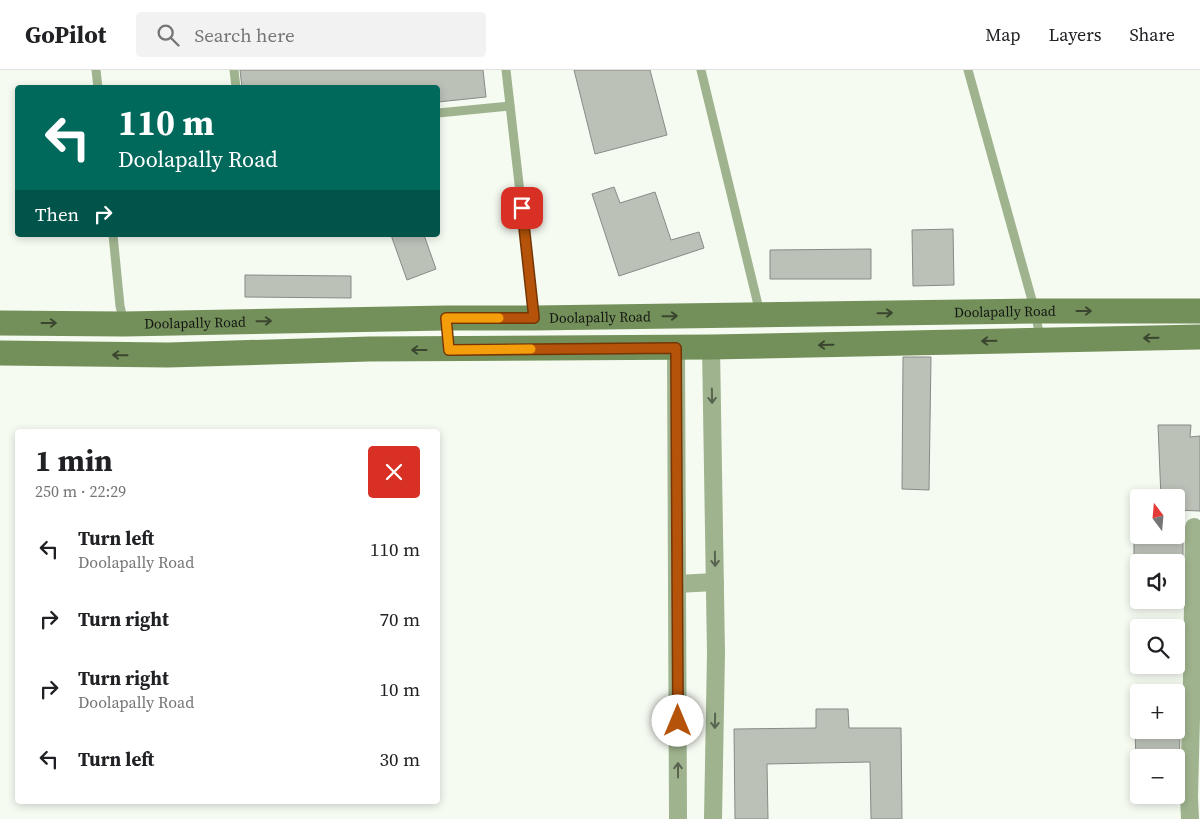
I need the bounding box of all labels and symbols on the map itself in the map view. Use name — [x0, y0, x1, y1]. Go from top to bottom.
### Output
pin — [501, 187, 543, 229]
street label: Doolapally Road — [954, 301, 1056, 322]
street label: Doolapally Road — [549, 306, 651, 328]
one-way arrow — [1075, 306, 1091, 316]
one-way arrow — [876, 308, 893, 318]
one-way arrow — [662, 311, 678, 321]
street label: Doolapally Road — [144, 312, 246, 334]
one-way arrow — [255, 316, 271, 326]
one-way arrow — [40, 318, 56, 328]
one-way arrow — [1144, 333, 1160, 343]
one-way arrow — [981, 337, 997, 346]
one-way arrow — [819, 340, 835, 350]
one-way arrow — [411, 345, 427, 354]
one-way arrow — [112, 350, 128, 359]
one-way arrow — [707, 388, 717, 404]
north arrow — [1130, 489, 1185, 544]
one-way arrow — [710, 550, 719, 566]
position arrow — [651, 694, 703, 746]
one-way arrow — [710, 712, 720, 729]
one-way arrow — [673, 763, 683, 779]

